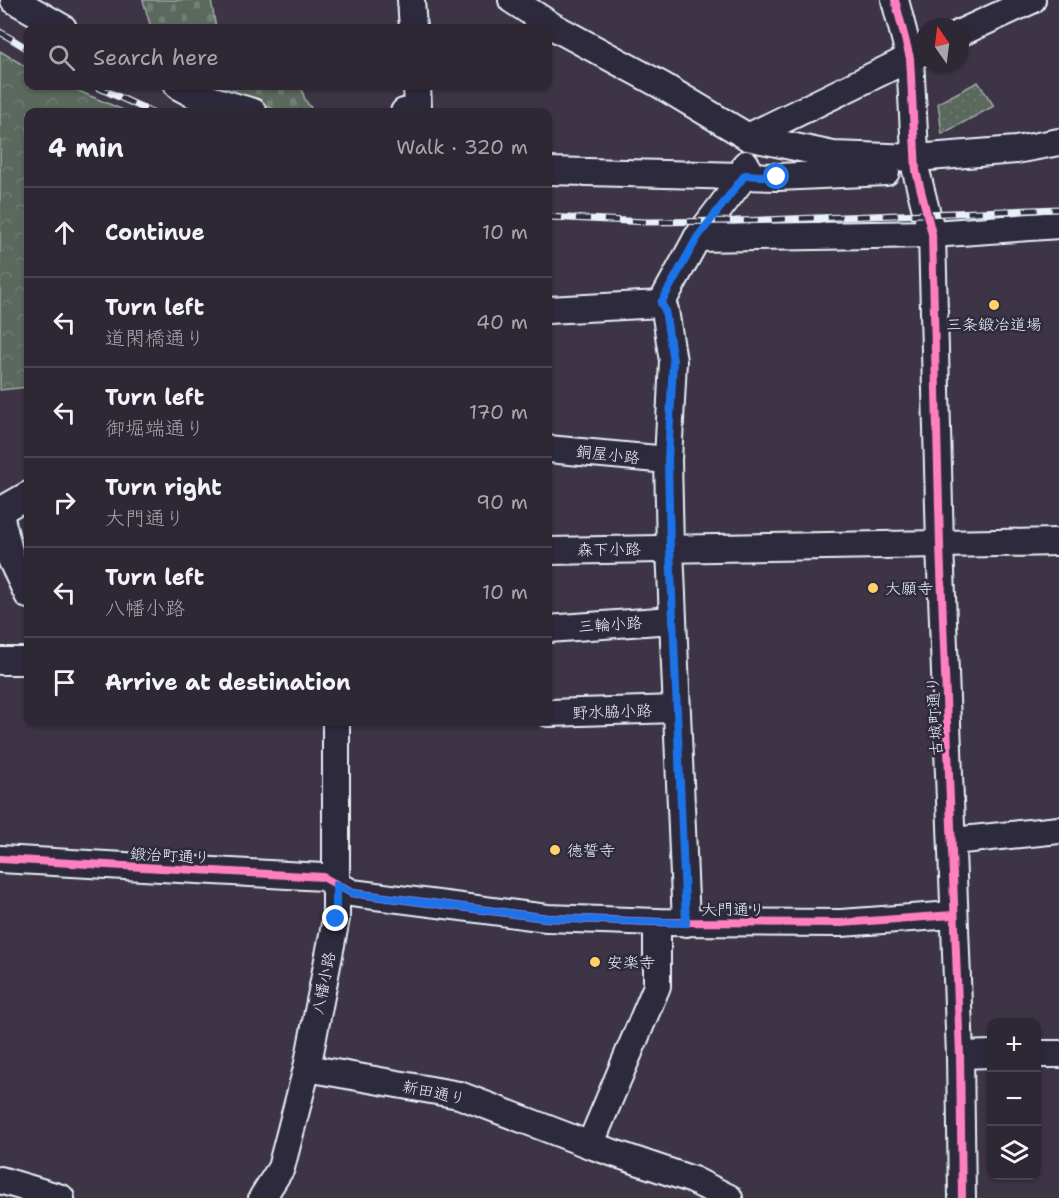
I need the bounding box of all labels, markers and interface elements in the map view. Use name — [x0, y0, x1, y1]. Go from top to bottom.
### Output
north arrow — [915, 18, 969, 72]
search box — [24, 24, 552, 90]
icon: search — [45, 41, 78, 74]
text: Search here — [93, 43, 219, 72]
text: 4 min — [48, 130, 124, 165]
text: Walk · 320 m — [396, 134, 528, 160]
route start — [763, 163, 789, 189]
icon: ahead — [48, 216, 81, 249]
text: Continue — [105, 218, 205, 247]
text: 10 m — [482, 219, 528, 245]
text: Turn left — [105, 293, 204, 322]
marker: 三条鍛冶道場 — [987, 298, 1001, 312]
icon: left — [48, 306, 81, 339]
text: 40 m — [476, 309, 528, 335]
place label: 三条鍛冶道場 — [946, 314, 1042, 335]
text: 道閑橋通り — [105, 325, 205, 351]
text: Turn left — [105, 383, 204, 412]
icon: left — [48, 396, 81, 429]
text: 170 m — [469, 399, 528, 425]
text: 御堀端通り — [105, 415, 205, 441]
street label: 銅屋小路 — [575, 441, 641, 468]
text: Turn right — [105, 473, 222, 502]
icon: right — [48, 486, 81, 519]
text: 90 m — [476, 489, 528, 515]
text: 大門通り — [105, 505, 185, 531]
street label: 森下小路 — [577, 538, 641, 561]
text: Turn left — [105, 563, 204, 592]
icon: left — [48, 576, 81, 609]
place label: 大願寺 — [885, 578, 933, 599]
text: 10 m — [482, 579, 528, 605]
marker: 大願寺 — [866, 581, 880, 595]
text: 八幡小路 — [105, 595, 185, 621]
street label: 三輪小路 — [577, 612, 643, 637]
icon: arrive — [48, 666, 81, 699]
text: Arrive at destination — [105, 668, 351, 697]
street label: 古城町通り — [922, 675, 947, 756]
street label: 野水脇小路 — [572, 700, 652, 723]
place label: 徳誓寺 — [567, 840, 615, 861]
street label: 鍛治町通り — [129, 843, 210, 868]
marker: 徳誓寺 — [548, 843, 562, 857]
street label: 大門通り — [701, 899, 765, 920]
route end — [322, 905, 348, 931]
street label: 八幡小路 — [307, 950, 340, 1017]
place label: 安楽寺 — [607, 952, 655, 973]
marker: 安楽寺 — [588, 955, 602, 969]
map controls — [987, 1018, 1041, 1180]
button: + — [987, 1018, 1041, 1072]
button: − — [987, 1072, 1041, 1126]
street label: 新田通り — [400, 1076, 467, 1109]
button: layers — [987, 1126, 1041, 1180]

